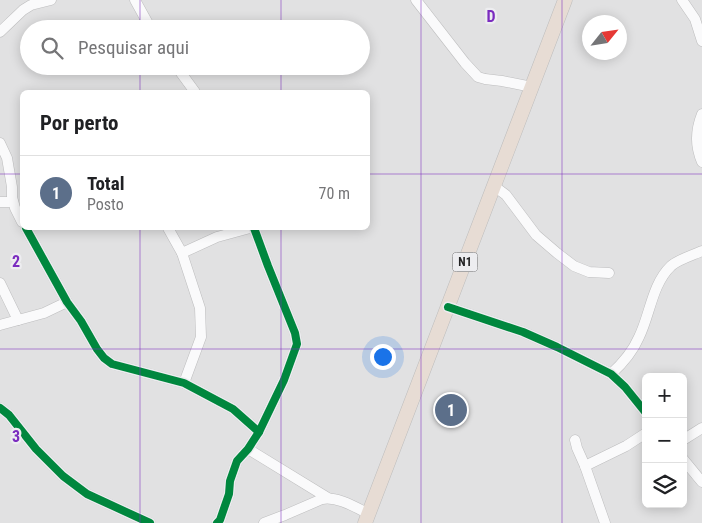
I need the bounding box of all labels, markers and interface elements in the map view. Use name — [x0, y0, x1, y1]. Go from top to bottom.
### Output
text: D — [486, 7, 496, 26]
north arrow — [582, 15, 627, 60]
search box — [20, 20, 370, 75]
icon: search — [38, 34, 66, 62]
text: Pesquisar aqui — [78, 36, 189, 59]
text: Por perto — [40, 111, 119, 135]
text: Total — [87, 172, 124, 195]
text: 1 — [52, 184, 60, 203]
text: 70 m — [318, 184, 350, 203]
text: Posto — [87, 195, 124, 214]
text: 2 — [12, 252, 20, 271]
road number: N1 — [452, 252, 478, 272]
your location — [370, 344, 396, 370]
map controls — [642, 373, 687, 508]
button: + — [642, 373, 687, 418]
pin: 1 — [435, 391, 467, 429]
button: − — [642, 418, 687, 463]
text: 3 — [12, 427, 20, 446]
button: layers — [642, 463, 687, 508]

